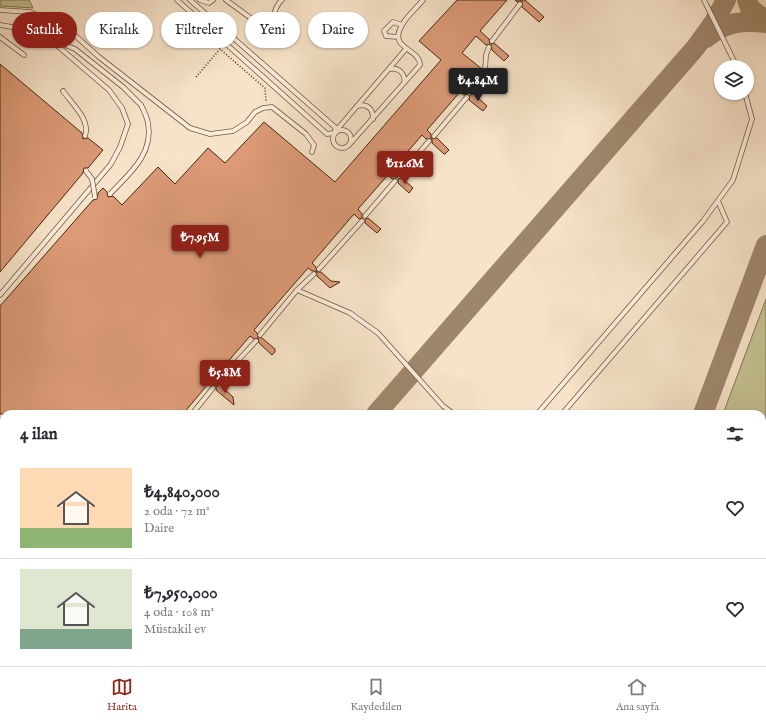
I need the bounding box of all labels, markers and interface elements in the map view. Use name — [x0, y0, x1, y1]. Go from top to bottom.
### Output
chip: Satılık — [12, 12, 77, 48]
chip: Kiralık — [85, 12, 153, 48]
chip: Filtreler — [161, 12, 237, 48]
chip: Yeni — [245, 12, 300, 48]
chip: Daire — [308, 12, 368, 48]
map controls — [714, 60, 754, 100]
button: layers — [714, 60, 754, 100]
pin: ₺4.84M — [445, 68, 511, 102]
text: ₺4.84M — [458, 72, 498, 89]
pin: ₺11.6M — [372, 151, 438, 185]
text: ₺11.6M — [386, 155, 424, 172]
pin: ₺7.95M — [167, 225, 233, 259]
text: ₺7.95M — [181, 229, 219, 246]
pin: ₺5.8M — [197, 360, 253, 394]
text: ₺5.8M — [209, 364, 241, 381]
icon: filters — [724, 423, 746, 445]
text: 4 ilan — [20, 424, 58, 445]
text: ₺4,840,000 — [144, 482, 220, 503]
icon: home — [52, 484, 100, 532]
icon: heart — [724, 497, 746, 519]
text: 2 oda · 72 m² — [144, 503, 210, 520]
text: Daire — [144, 520, 174, 537]
text: ₺7,950,000 — [144, 583, 218, 604]
icon: home — [52, 585, 100, 633]
icon: heart — [724, 598, 746, 620]
text: 4 oda · 108 m² — [144, 604, 214, 621]
text: Müstakil ev — [144, 621, 206, 638]
tab: Harita — [107, 676, 137, 714]
tab: Kaydedilen — [351, 676, 402, 714]
tab: Ana sayfa — [616, 676, 659, 714]

